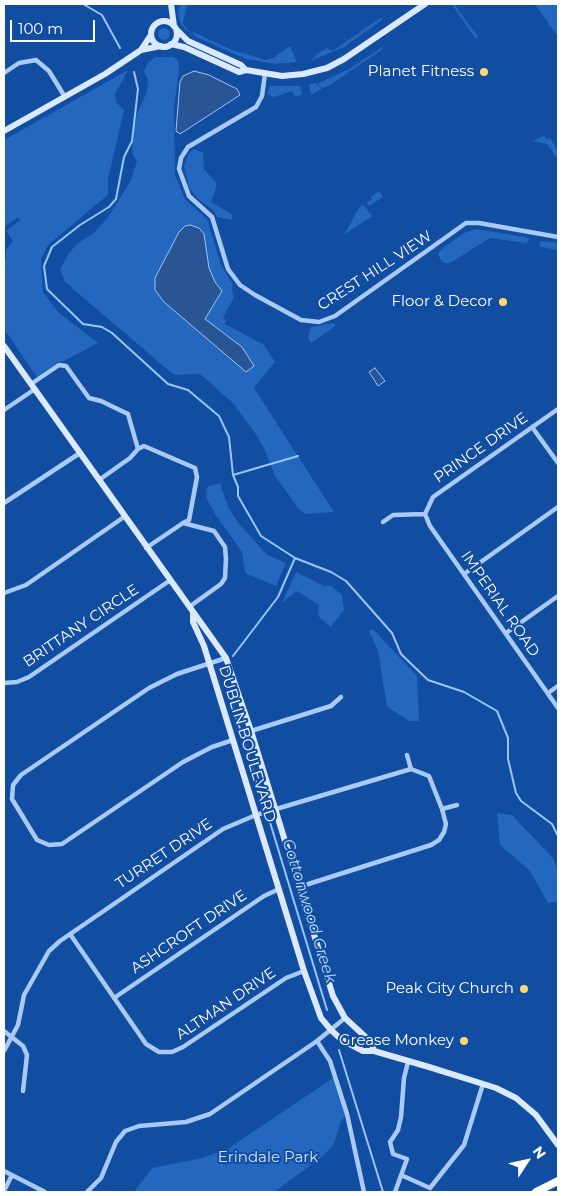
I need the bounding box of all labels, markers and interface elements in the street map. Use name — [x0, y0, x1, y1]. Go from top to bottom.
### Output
scale bar — [12, 10, 98, 42]
text: 100 m — [18, 19, 63, 38]
place label: Planet Fitness — [368, 63, 474, 81]
marker: Planet Fitness — [478, 66, 490, 78]
street label: CREST HILL VIEW — [314, 227, 436, 315]
place label: Floor & Decor — [392, 293, 493, 311]
marker: Floor & Decor — [497, 296, 509, 308]
street label: PRINCE DRIVE — [431, 409, 531, 487]
street label: IMPERIAL ROAD — [457, 548, 543, 660]
street label: BRITTANY CIRCLE — [20, 581, 142, 671]
street label: DUBLIN BOULEVARD — [214, 663, 280, 825]
street label: TURRET DRIVE — [112, 815, 216, 893]
water label: Cottonwood Creek — [278, 837, 340, 985]
street label: ASHCROFT DRIVE — [128, 886, 250, 978]
street label: ALTMAN DRIVE — [173, 964, 279, 1044]
place label: Peak City Church — [386, 980, 514, 998]
marker: Peak City Church — [518, 983, 530, 995]
place label: Grease Monkey — [339, 1032, 454, 1050]
marker: Grease Monkey — [458, 1035, 470, 1047]
north arrow — [502, 1136, 552, 1186]
text: N — [529, 1143, 550, 1162]
park label: Erindale Park — [218, 1149, 318, 1167]

